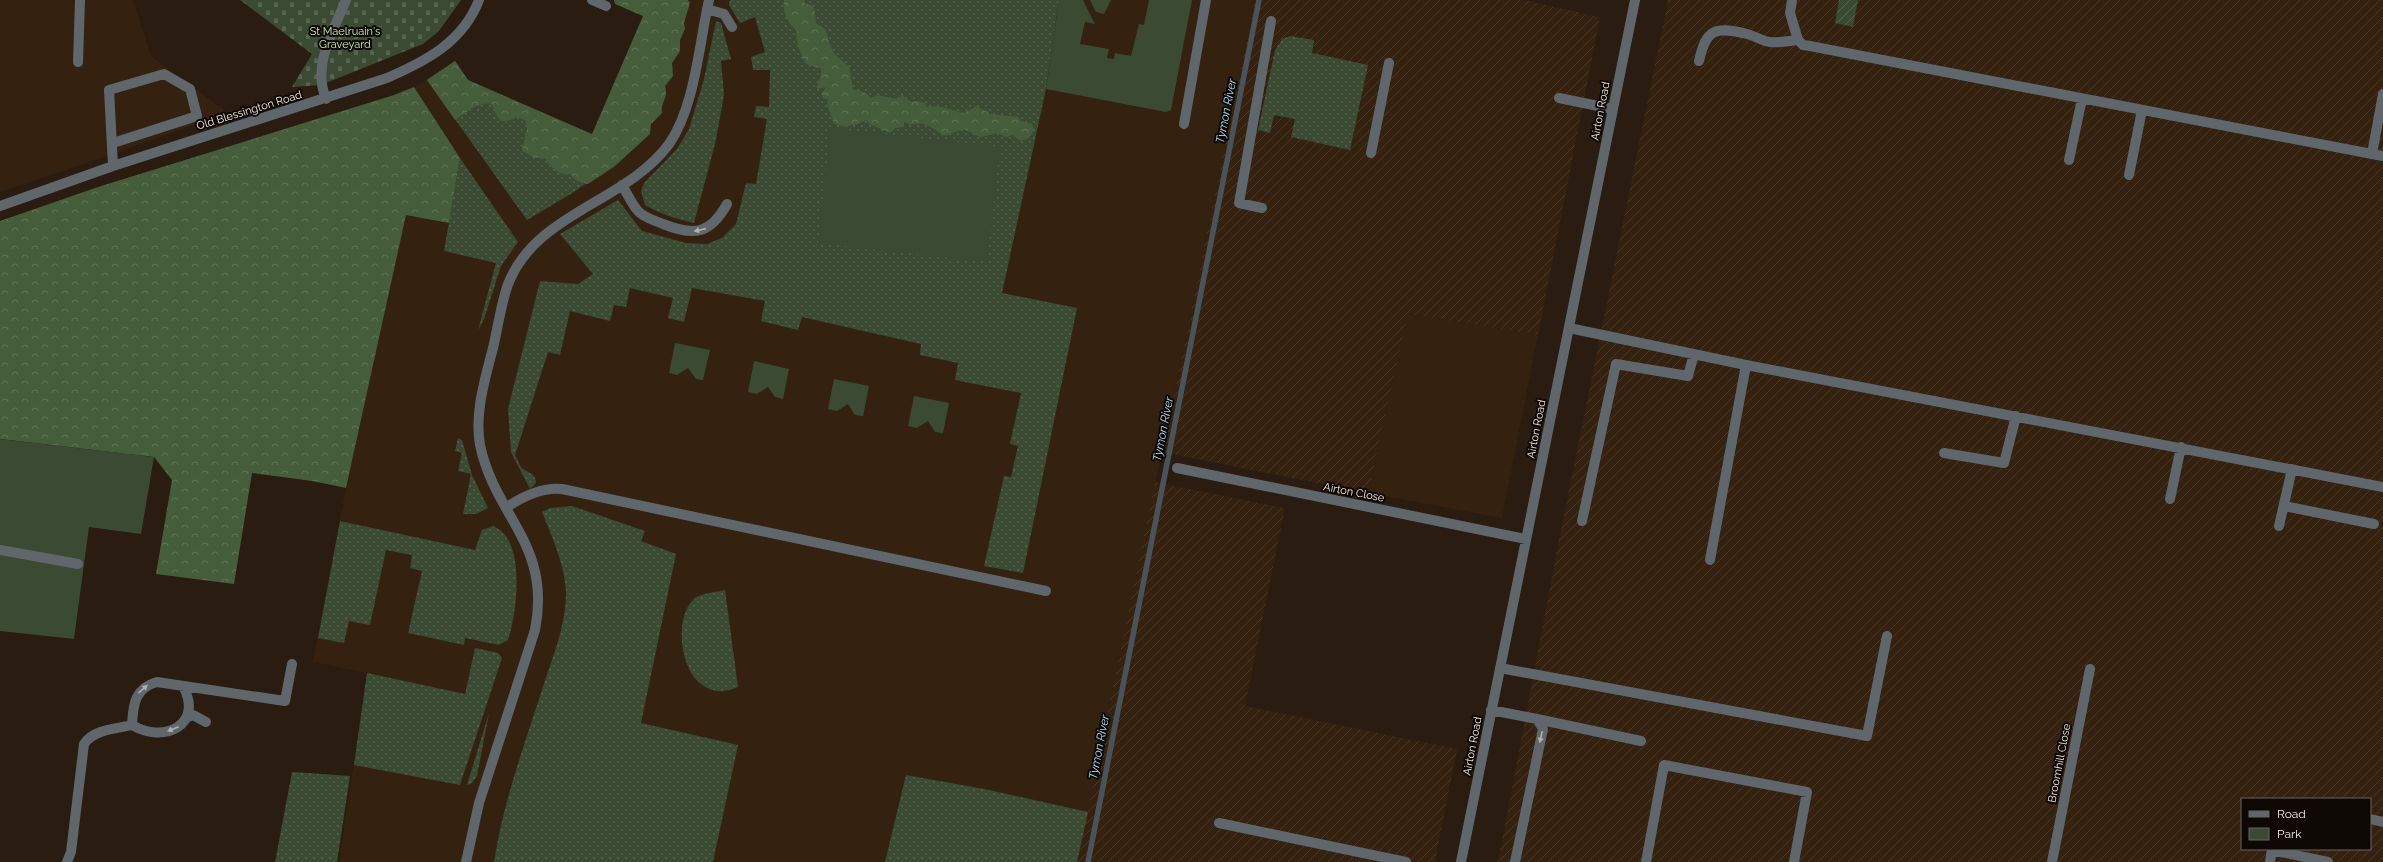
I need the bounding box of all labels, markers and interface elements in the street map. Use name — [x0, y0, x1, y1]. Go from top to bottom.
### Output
park label: St Maelruain's Graveyard — [310, 25, 380, 51]
water label: Tymon River — [1213, 77, 1239, 144]
street label: Airton Road — [1588, 81, 1613, 142]
street label: Old Blessington Road — [195, 88, 304, 133]
one-way arrow — [694, 227, 706, 233]
water label: Tymon River — [1150, 395, 1176, 462]
street label: Airton Road — [1524, 399, 1549, 460]
street label: Airton Close — [1322, 480, 1386, 505]
one-way arrow — [138, 684, 148, 694]
water label: Tymon River — [1086, 713, 1112, 780]
street label: Airton Road — [1460, 716, 1485, 777]
street label: Broomhill Close — [2045, 722, 2074, 804]
one-way arrow — [167, 726, 178, 732]
one-way arrow — [1538, 731, 1544, 744]
legend — [2241, 798, 2371, 850]
text: Road — [2277, 807, 2306, 821]
text: Park — [2277, 827, 2302, 841]

